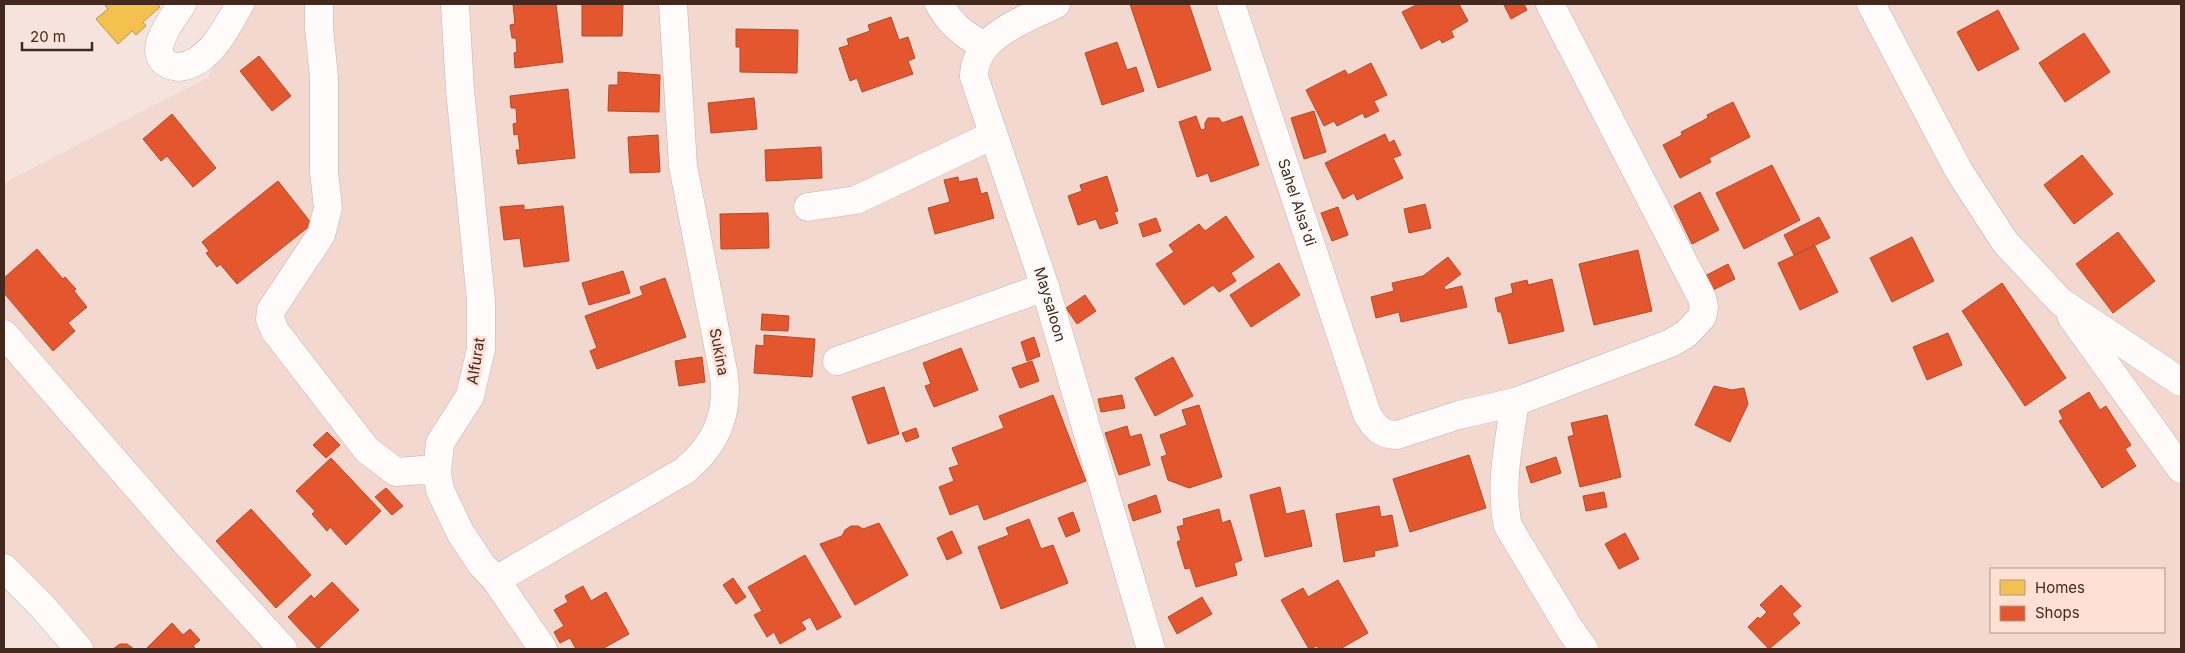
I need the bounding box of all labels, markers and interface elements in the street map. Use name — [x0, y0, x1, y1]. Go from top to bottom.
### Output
scale bar — [22, 20, 92, 52]
text: 20 m — [30, 27, 66, 46]
street label: Sahel Alsa'di — [1274, 156, 1321, 248]
street label: Maysaloon — [1030, 264, 1070, 344]
street label: Sukina — [706, 327, 733, 377]
street label: Alfurat — [462, 336, 489, 386]
legend — [1990, 568, 2165, 633]
text: Homes — [2035, 578, 2085, 597]
text: Shops — [2035, 603, 2080, 622]

